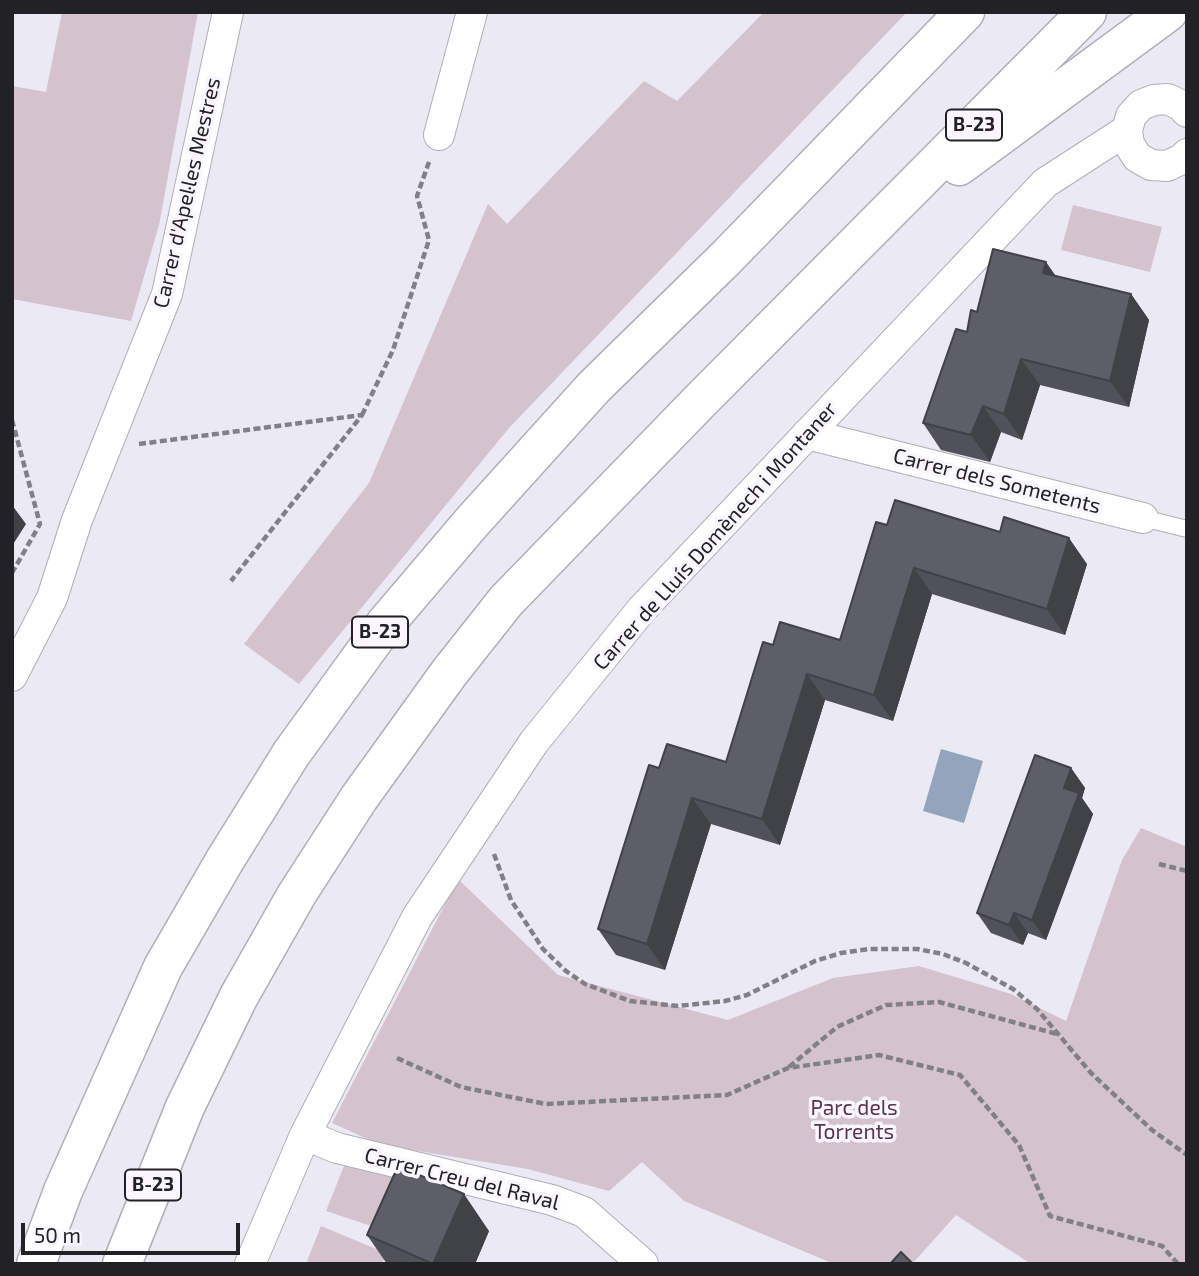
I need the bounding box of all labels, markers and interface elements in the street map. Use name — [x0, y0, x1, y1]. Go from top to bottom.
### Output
street label: Carrer d'Apel·les Mestres — [148, 75, 226, 311]
road number: B-23 — [946, 110, 1002, 140]
street label: Carrer de Lluís Domènech i Montaner — [588, 397, 842, 675]
street label: Carrer dels Sometents — [891, 443, 1103, 519]
road number: B-23 — [352, 617, 408, 648]
park label: Parc dels Torrents — [810, 1095, 898, 1145]
street label: Carrer Creu del Raval — [362, 1143, 562, 1215]
road number: B-23 — [125, 1170, 181, 1200]
scale bar — [24, 1210, 243, 1254]
text: 50 m — [34, 1222, 81, 1247]

